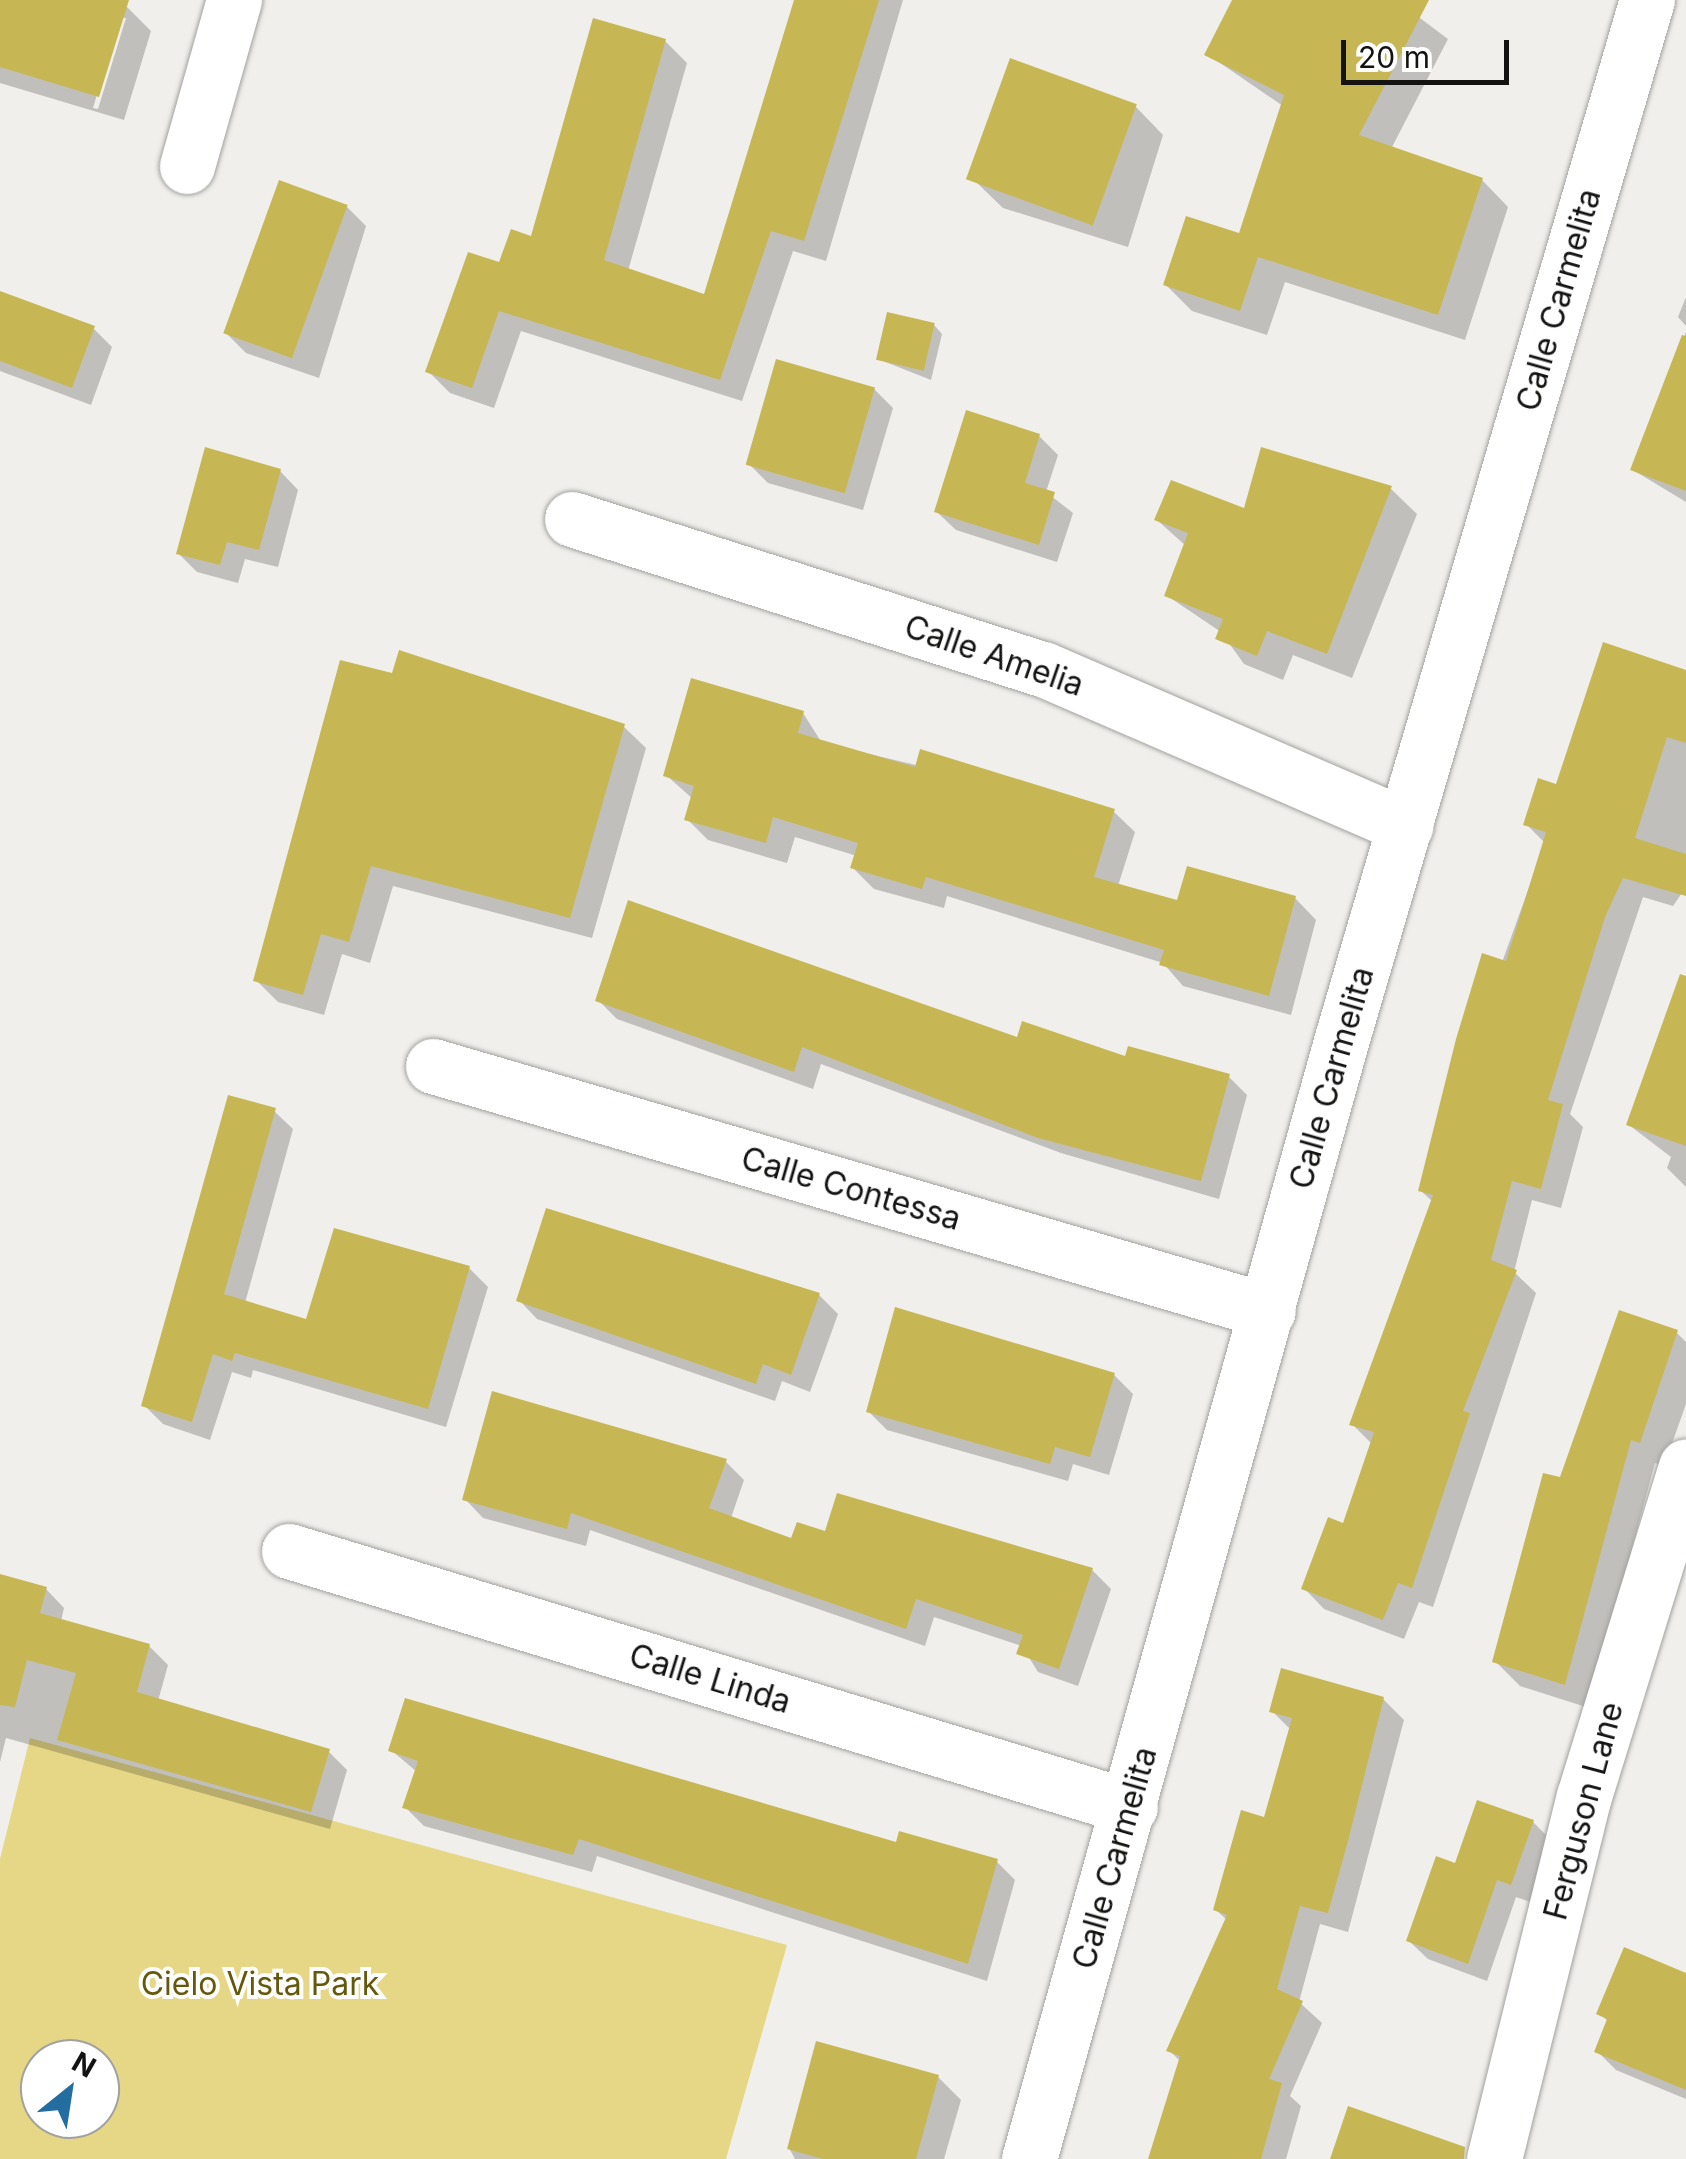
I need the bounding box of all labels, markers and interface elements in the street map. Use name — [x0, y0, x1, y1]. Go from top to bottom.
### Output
scale bar — [1346, 20, 1514, 82]
text: 20 m — [1358, 39, 1430, 75]
street label: Calle Carmelita — [1509, 185, 1609, 415]
street label: Calle Amelia — [899, 607, 1089, 705]
street label: Calle Carmelita — [1282, 963, 1382, 1193]
street label: Calle Contessa — [737, 1139, 965, 1239]
street label: Calle Linda — [625, 1636, 795, 1722]
street label: Ferguson Lane — [1536, 1698, 1632, 1924]
street label: Calle Carmelita — [1065, 1743, 1165, 1973]
park label: Cielo Vista Park — [141, 1965, 379, 2003]
north arrow — [20, 2039, 120, 2139]
text: N — [66, 2045, 102, 2085]

